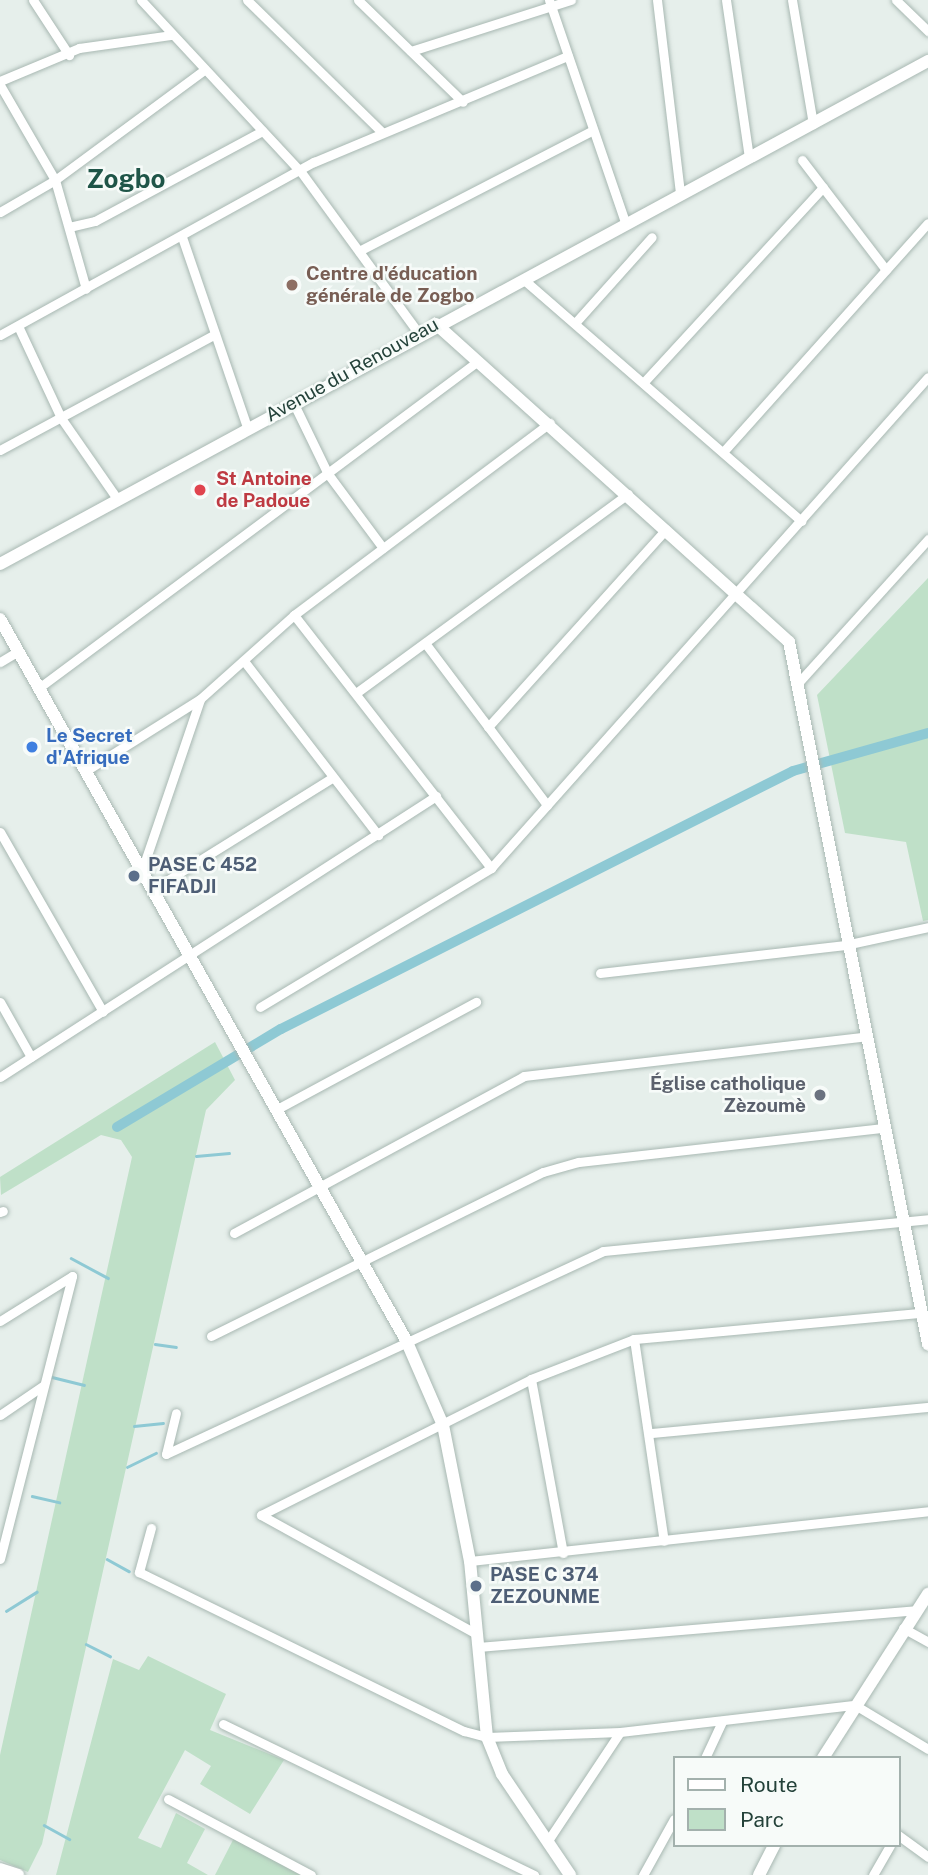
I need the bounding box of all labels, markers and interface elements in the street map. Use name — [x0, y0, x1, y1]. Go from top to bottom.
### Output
district label: Zogbo — [86, 163, 166, 195]
place label: Centre d'éducation générale de Zogbo — [306, 263, 478, 307]
marker: Centre d'éducation générale de Zogbo — [284, 277, 300, 293]
street label: Avenue du Renouveau — [261, 313, 443, 427]
place label: St Antoine de Padoue — [216, 468, 312, 512]
marker: St Antoine de Padoue — [190, 480, 210, 500]
place label: Le Secret d'Afrique — [46, 725, 133, 769]
marker: Le Secret d'Afrique — [24, 739, 40, 755]
place label: PASE C 452 FIFADJI — [148, 854, 257, 898]
marker: PASE C 452 FIFADJI — [126, 868, 142, 884]
place label: Église catholique Zèzoumè — [650, 1073, 806, 1117]
marker: Église catholique Zèzoumè — [812, 1087, 828, 1103]
place label: PASE C 374 ZEZOUNME — [490, 1564, 600, 1608]
marker: PASE C 374 ZEZOUNME — [468, 1578, 484, 1594]
legend — [673, 1756, 900, 1847]
text: Route — [740, 1772, 798, 1797]
text: Parc — [740, 1807, 784, 1832]

